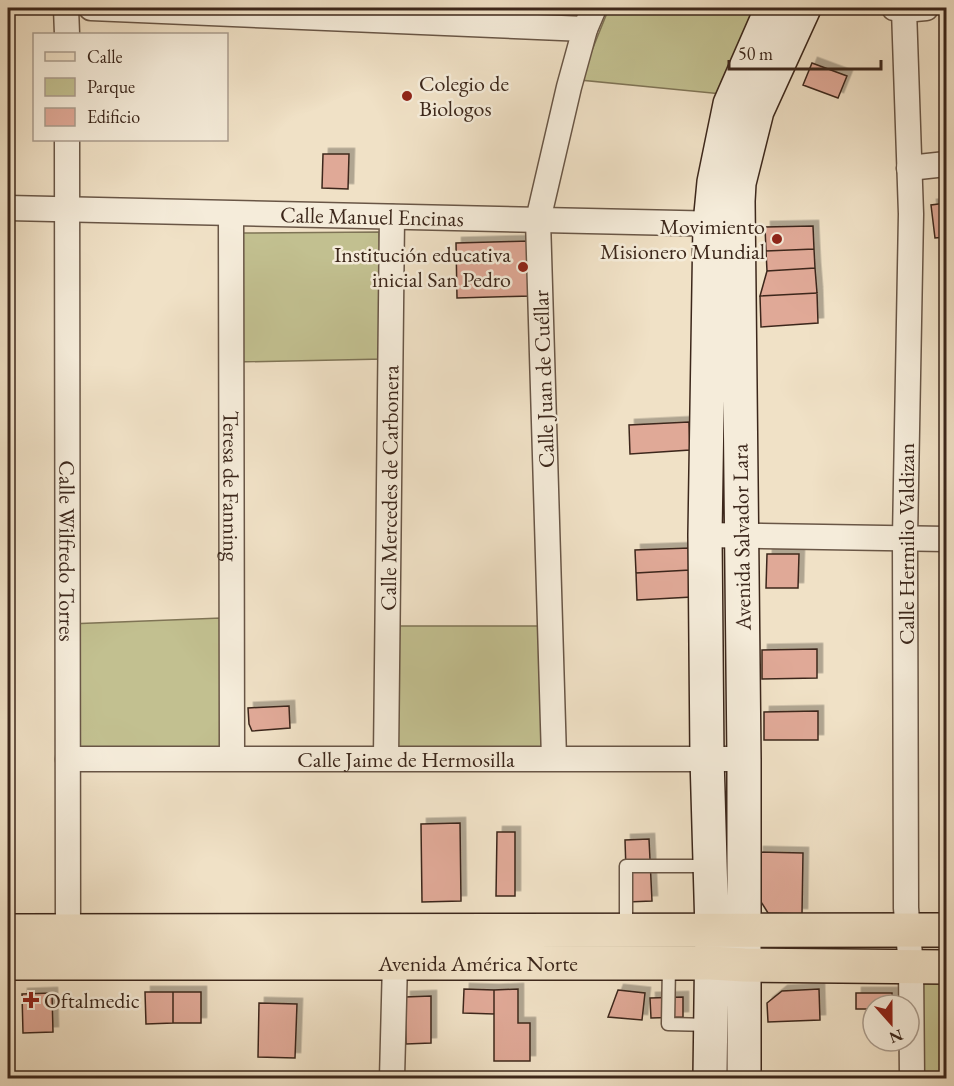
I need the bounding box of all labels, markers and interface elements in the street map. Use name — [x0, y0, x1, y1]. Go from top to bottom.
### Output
legend — [33, 33, 228, 141]
scale bar — [729, 33, 880, 71]
text: 50 m — [738, 42, 773, 65]
text: Calle — [87, 45, 123, 68]
place label: Colegio de Biologos — [419, 69, 509, 123]
text: Parque — [87, 75, 135, 98]
marker: Colegio de Biologos — [400, 89, 414, 103]
text: Edificio — [87, 105, 140, 128]
street label: Calle Manuel Encinas — [280, 200, 464, 233]
place label: Movimiento Misionero Mundial — [600, 212, 765, 266]
marker: Movimiento Misionero Mundial — [770, 232, 784, 246]
place label: Institución educativa inicial San Pedro — [334, 240, 511, 294]
marker: Institución educativa inicial San Pedro — [516, 260, 530, 274]
street label: Calle Juan de Cuéllar — [526, 289, 561, 469]
street label: Calle Mercedes de Carbonera — [374, 365, 405, 611]
street label: Teresa de Fanning — [216, 411, 246, 562]
street label: Avenida Salvador Lara — [725, 443, 758, 632]
street label: Calle Hermilio Valdizan — [892, 443, 921, 645]
street label: Calle Wilfredo Torres — [52, 460, 82, 642]
street label: Calle Jaime de Hermosilla — [297, 745, 515, 774]
street label: Avenida América Norte — [377, 949, 578, 978]
place label: Oftalmedic — [44, 986, 140, 1015]
marker: Oftalmedic — [22, 991, 40, 1009]
north arrow — [861, 993, 921, 1053]
text: N — [886, 1024, 906, 1049]

